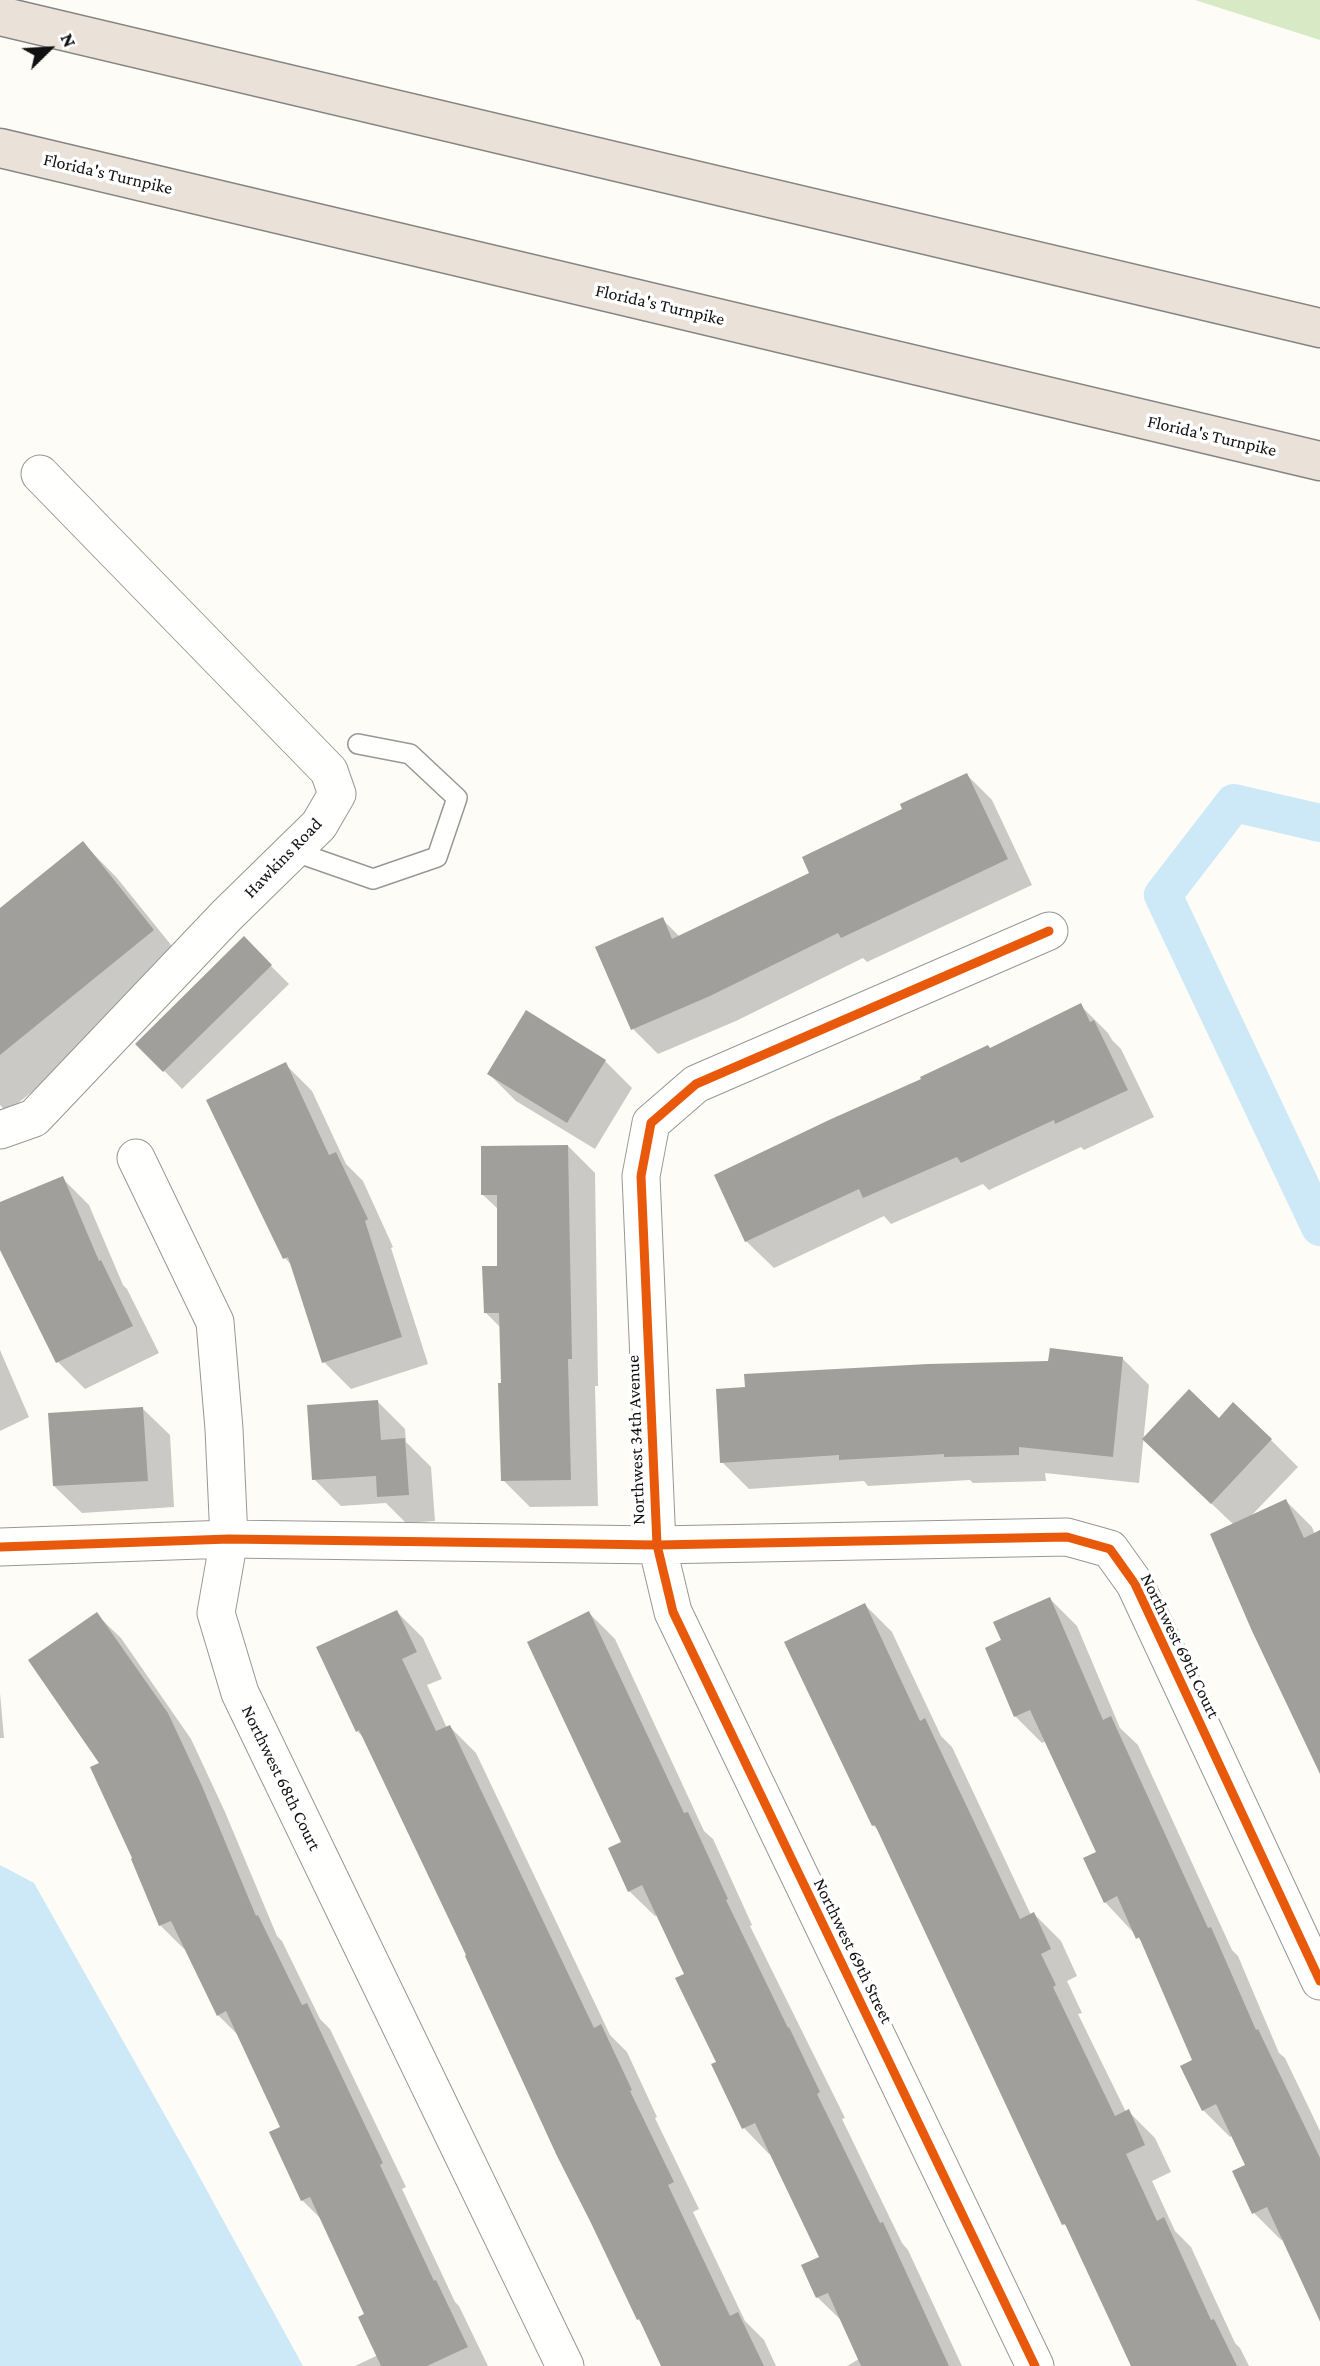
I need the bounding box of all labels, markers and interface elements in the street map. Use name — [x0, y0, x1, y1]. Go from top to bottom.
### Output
north arrow — [14, 14, 84, 84]
text: N — [56, 30, 81, 50]
street label: Florida's Turnpike — [41, 149, 175, 199]
street label: Florida's Turnpike — [593, 280, 727, 330]
street label: Florida's Turnpike — [1145, 411, 1279, 461]
street label: Hawkins Road — [239, 813, 327, 903]
street label: Northwest 34th Avenue — [622, 1355, 650, 1525]
street label: Northwest 69th Court — [1136, 1570, 1224, 1722]
street label: Northwest 68th Court — [236, 1702, 326, 1854]
street label: Northwest 69th Street — [808, 1875, 898, 2027]

